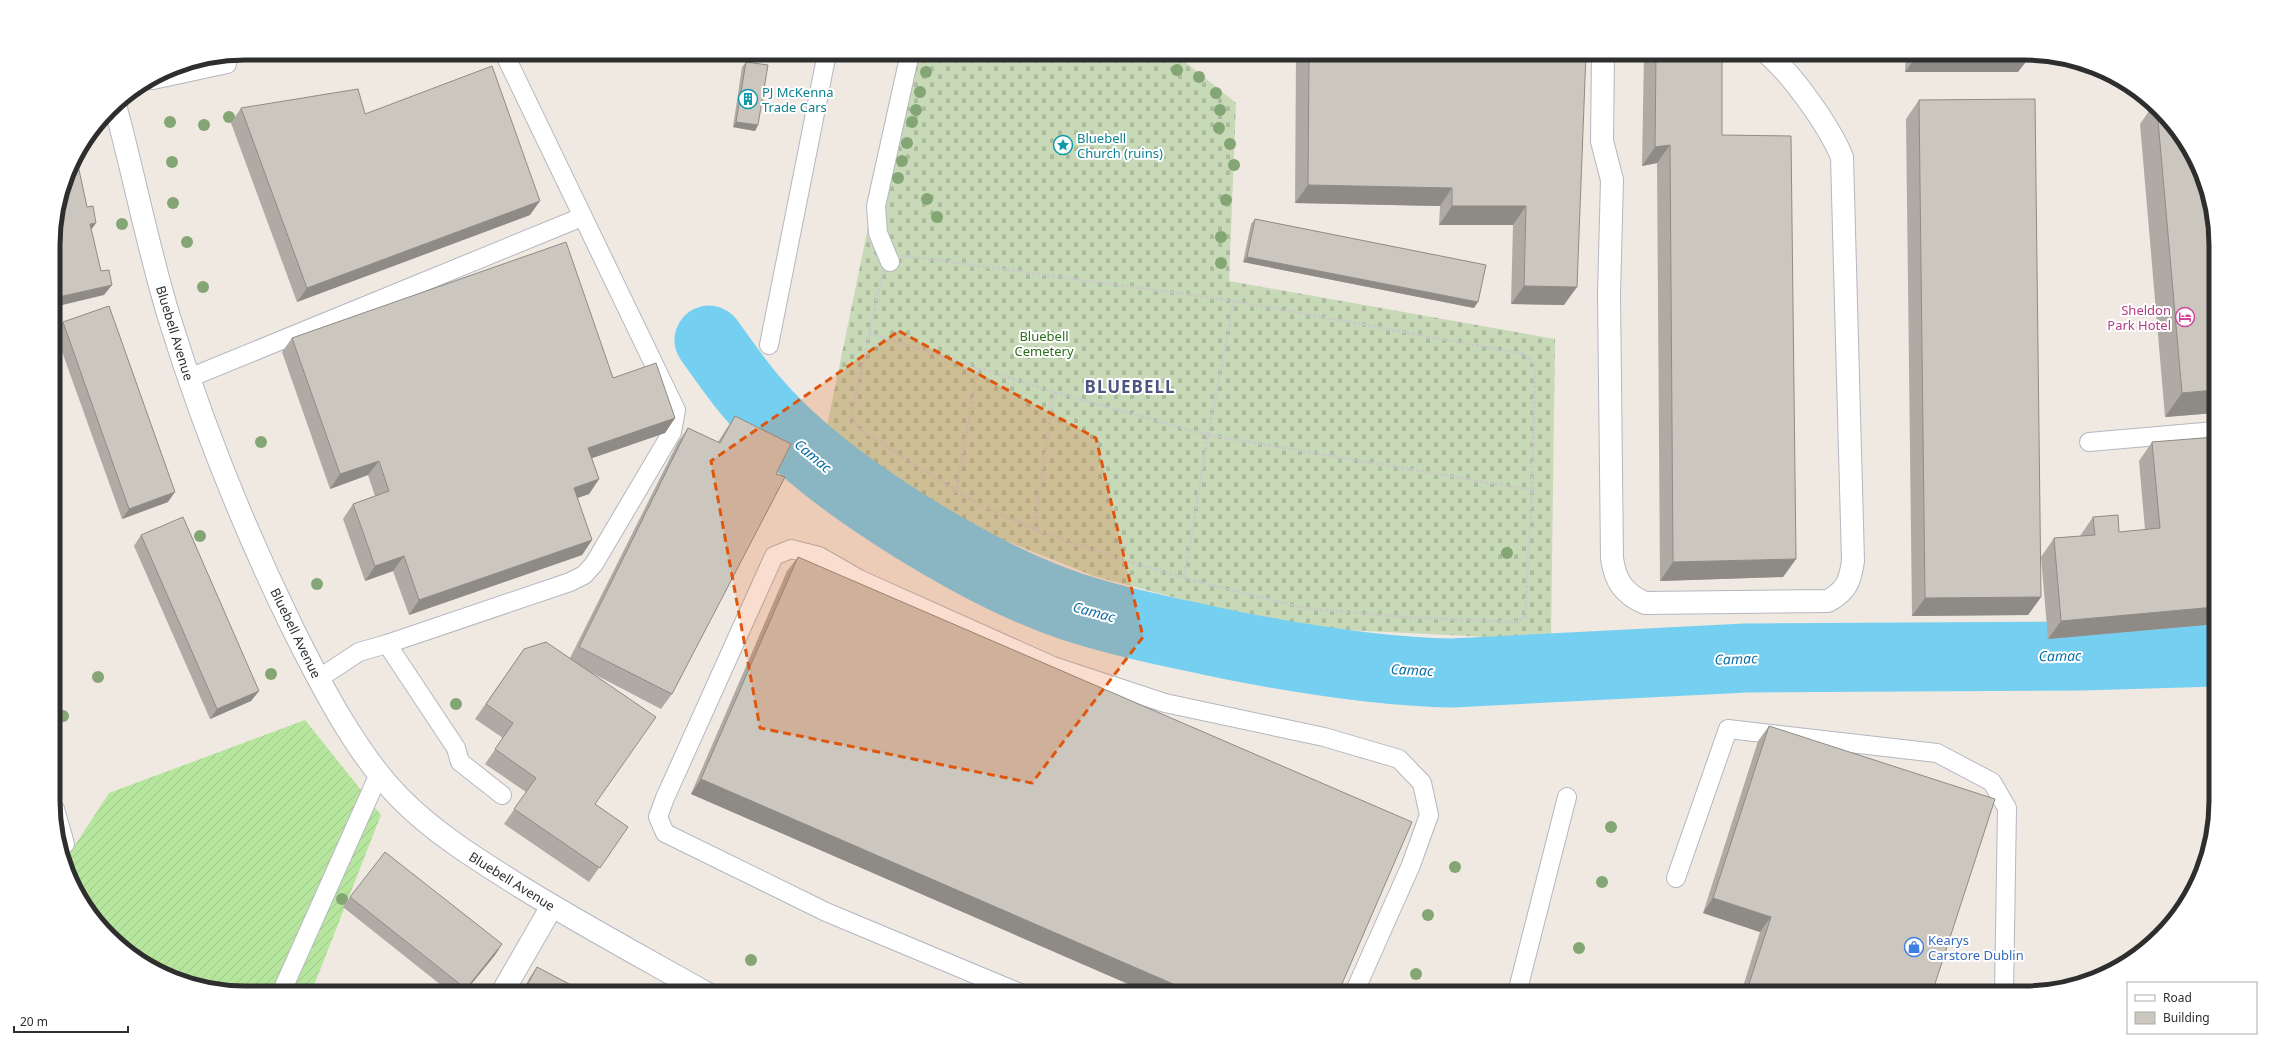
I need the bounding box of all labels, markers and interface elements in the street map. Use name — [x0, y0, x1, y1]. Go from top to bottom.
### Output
place label: PJ McKenna Trade Cars — [762, 83, 834, 116]
building icon: PJ McKenna Trade Cars — [737, 88, 759, 110]
place label: Bluebell Church (ruins) — [1077, 129, 1163, 162]
place icon: Bluebell Church (ruins) — [1052, 134, 1074, 156]
street label: Bluebell Avenue — [152, 283, 198, 383]
place label: Sheldon Park Hotel — [2107, 301, 2171, 334]
hotel icon: Sheldon Park Hotel — [2174, 306, 2196, 328]
park label: Bluebell Cemetery — [1014, 327, 1074, 360]
district label: BLUEBELL — [1085, 375, 1175, 398]
water label: Camac — [791, 435, 836, 477]
street label: Bluebell Avenue — [266, 585, 326, 681]
water label: Camac — [1071, 597, 1118, 626]
water label: Camac — [2038, 646, 2082, 665]
water label: Camac — [1714, 648, 1758, 669]
water label: Camac — [1390, 659, 1435, 680]
street label: Bluebell Avenue — [466, 847, 558, 915]
place label: Kearys Carstore Dublin — [1928, 931, 2024, 964]
shop icon: Kearys Carstore Dublin — [1903, 936, 1925, 958]
legend — [2127, 982, 2257, 1034]
text: Road — [2163, 989, 2192, 1006]
scale bar — [14, 1008, 128, 1034]
text: Building — [2163, 1009, 2210, 1026]
text: 20 m — [20, 1013, 48, 1030]

